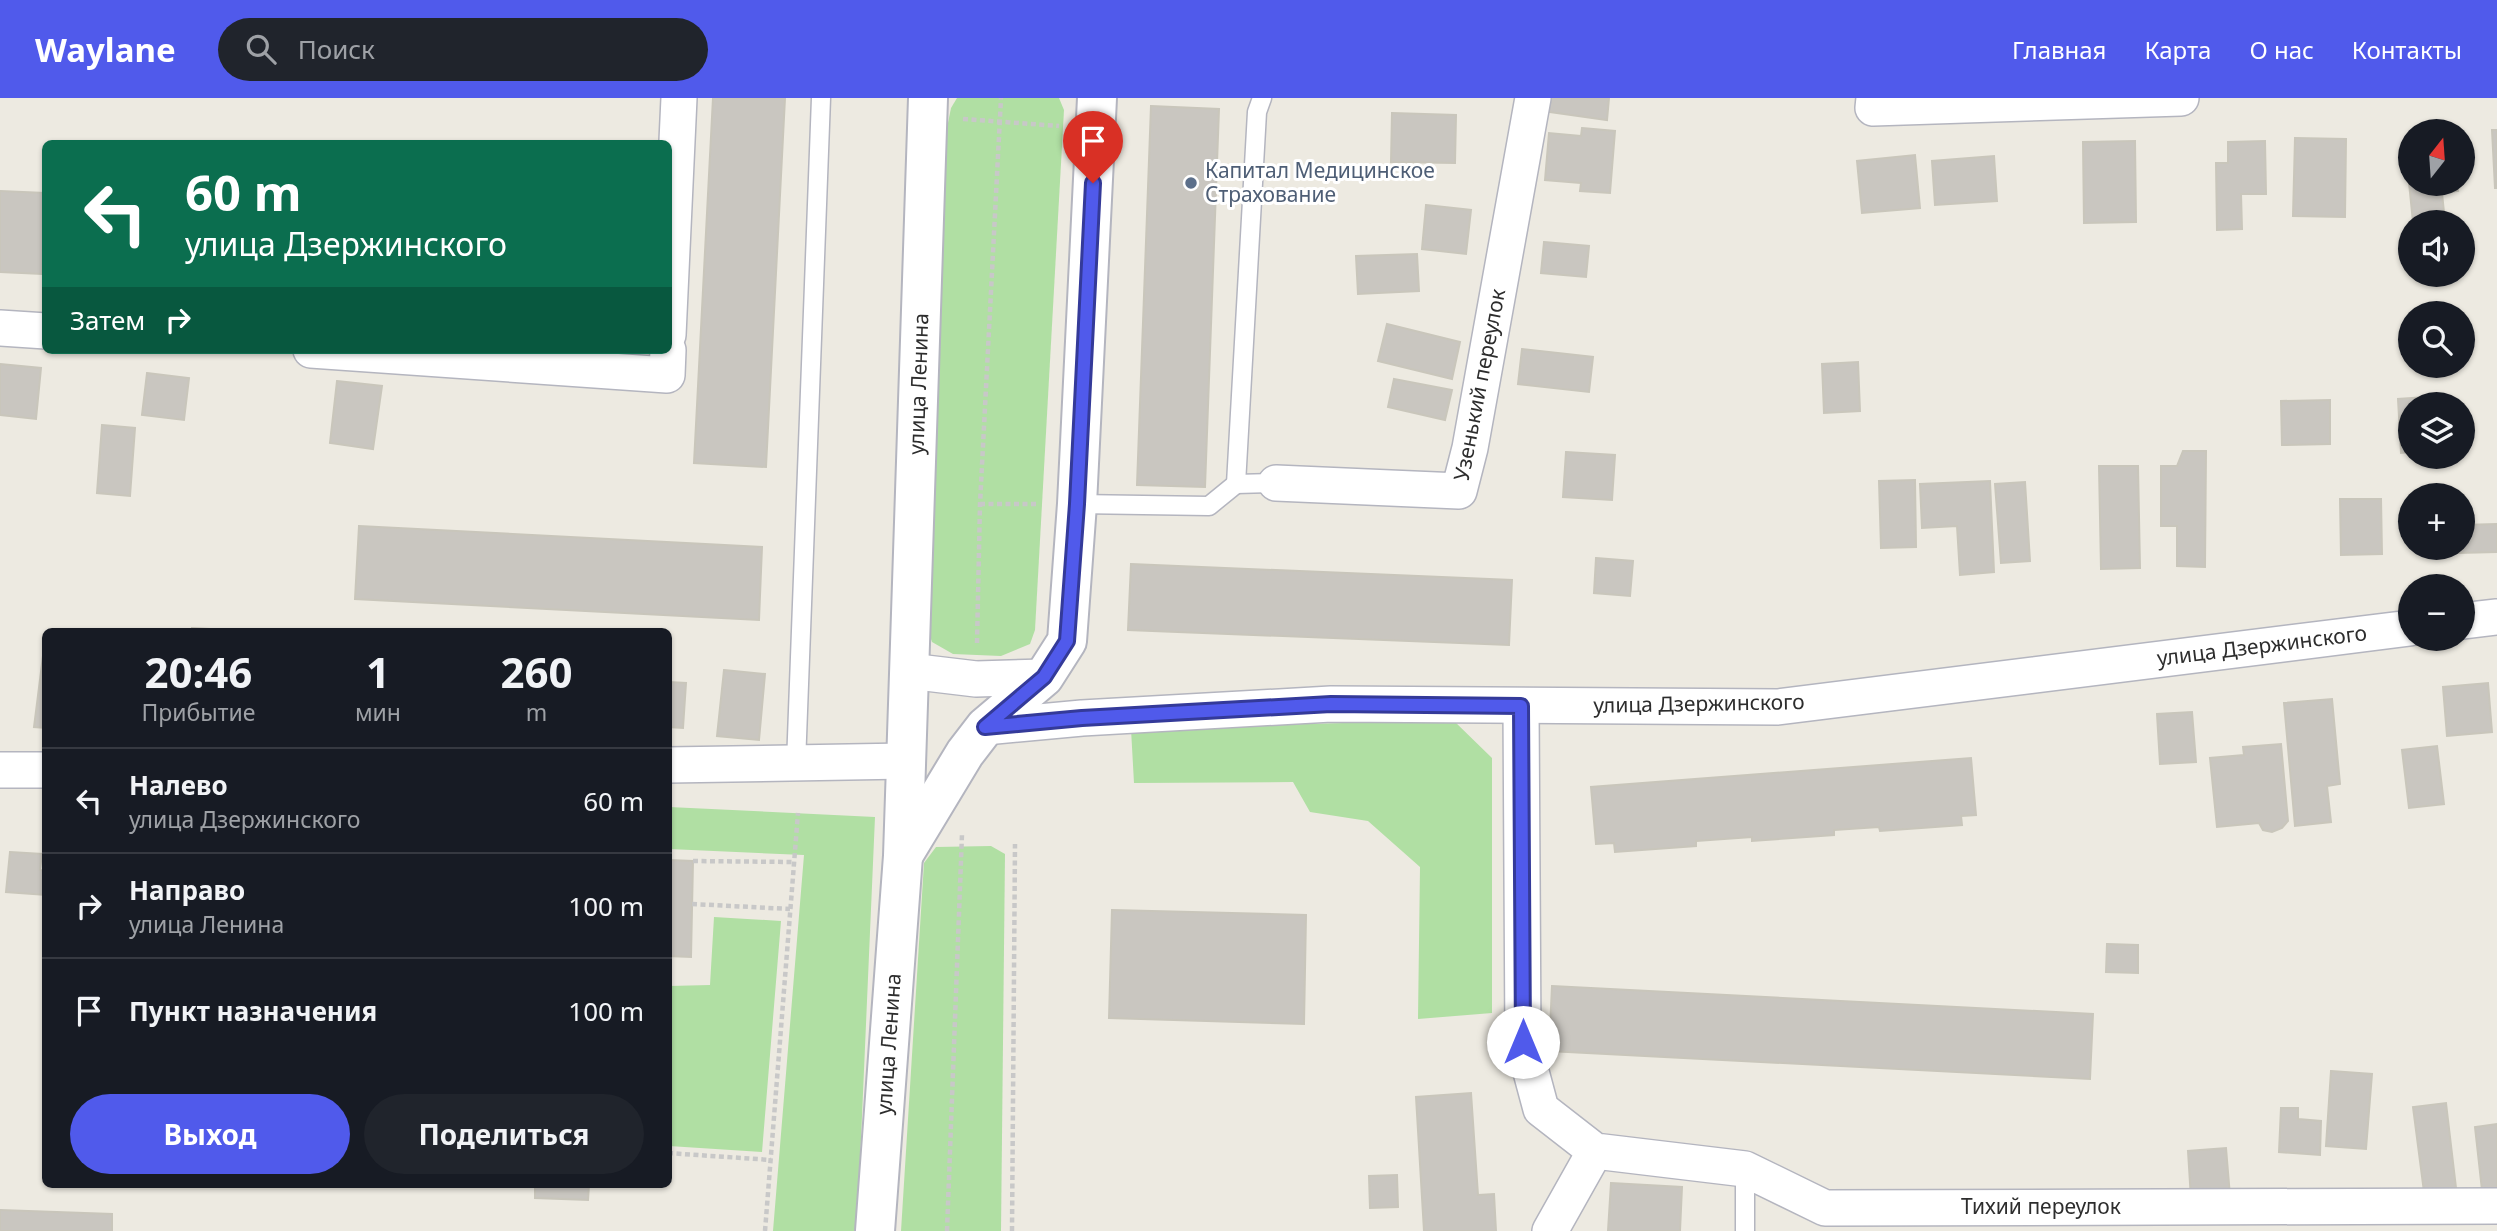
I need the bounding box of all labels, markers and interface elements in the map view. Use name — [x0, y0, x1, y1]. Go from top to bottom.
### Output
search box — [218, 18, 708, 81]
text: Waylane — [35, 27, 176, 72]
icon: search — [242, 30, 280, 68]
text: Поиск — [298, 31, 375, 67]
text: Главная — [2012, 33, 2106, 66]
text: Карта — [2144, 33, 2211, 66]
text: О нас — [2249, 33, 2314, 66]
text: Контакты — [2352, 33, 2462, 66]
pin — [1063, 111, 1123, 183]
north arrow — [2398, 119, 2474, 196]
map controls — [2398, 119, 2475, 651]
icon: arrive — [1074, 122, 1112, 160]
place label: Капитал Медицинское Страхование — [1205, 156, 1435, 208]
text: 60 m — [185, 159, 302, 225]
icon: left — [70, 168, 161, 259]
marker: Капитал Медицинское Страхование — [1183, 175, 1199, 191]
button: sound — [2398, 210, 2475, 287]
text: улица Дзержинского — [185, 222, 507, 265]
street label: Узенький переулок — [1447, 286, 1511, 483]
icon: right — [159, 301, 197, 339]
button: search — [2398, 301, 2475, 378]
text: Затем — [70, 302, 145, 338]
street label: улица Ленина — [902, 313, 934, 455]
button: layers — [2398, 392, 2475, 469]
button: + — [2398, 483, 2475, 560]
button: − — [2398, 574, 2475, 651]
street label: улица Дзержинского — [2155, 618, 2368, 672]
text: 20:46 — [145, 643, 252, 700]
text: 1 — [366, 643, 390, 700]
text: 260 — [500, 643, 573, 700]
street label: улица Дзержинского — [1593, 687, 1805, 719]
text: Прибытие — [141, 696, 255, 728]
text: мин — [355, 696, 401, 728]
text: m — [526, 696, 547, 728]
text: Налево — [129, 767, 228, 803]
icon: left — [70, 782, 108, 820]
text: 60 m — [583, 783, 644, 819]
text: улица Дзержинского — [129, 803, 361, 835]
text: Направо — [129, 872, 245, 908]
icon: right — [70, 887, 108, 925]
text: 100 m — [568, 888, 644, 924]
text: улица Ленина — [129, 908, 284, 940]
street label: улица Ленина — [869, 972, 907, 1116]
icon: arrive — [70, 992, 108, 1030]
text: Пункт назначения — [129, 993, 377, 1029]
text: 100 m — [568, 993, 644, 1029]
position arrow — [1486, 1005, 1560, 1079]
button: Выход — [70, 1094, 350, 1174]
button: Поделиться — [364, 1094, 644, 1174]
street label: Тихий переулок — [1961, 1192, 2121, 1220]

